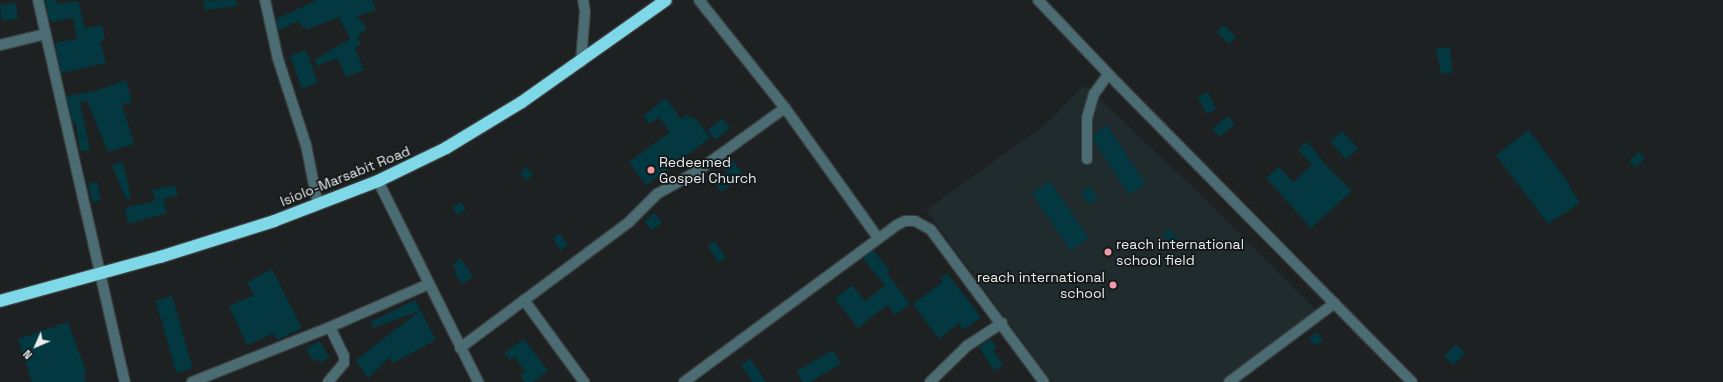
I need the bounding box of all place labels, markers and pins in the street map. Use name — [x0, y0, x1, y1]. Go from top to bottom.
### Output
place label: Redeemed Gospel Church — [659, 154, 757, 186]
marker: Redeemed Gospel Church — [646, 165, 656, 175]
place label: reach international school field — [1116, 236, 1244, 268]
marker: reach international school field — [1103, 247, 1113, 257]
place label: reach international school — [977, 269, 1105, 302]
marker: reach international school — [1108, 280, 1118, 290]

